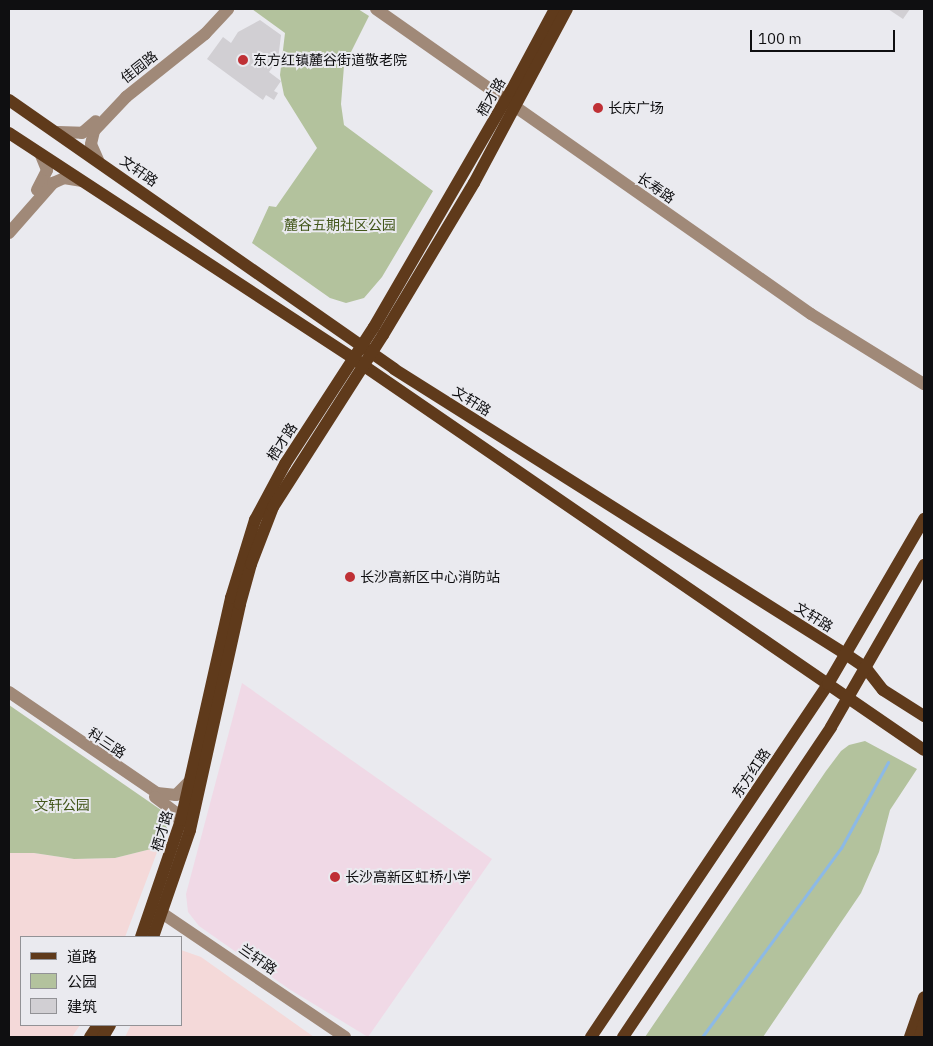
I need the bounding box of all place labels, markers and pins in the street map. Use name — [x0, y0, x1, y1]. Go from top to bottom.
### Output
place label: 东方红镇麓谷街道敬老院 — [253, 52, 407, 68]
marker: 东方红镇麓谷街道敬老院 — [237, 54, 249, 66]
place label: 长庆广场 — [608, 100, 664, 116]
marker: 长庆广场 — [592, 102, 604, 114]
place label: 长沙高新区中心消防站 — [360, 569, 500, 585]
marker: 长沙高新区中心消防站 — [344, 571, 356, 583]
place label: 长沙高新区虹桥小学 — [345, 869, 471, 885]
marker: 长沙高新区虹桥小学 — [329, 871, 341, 883]

